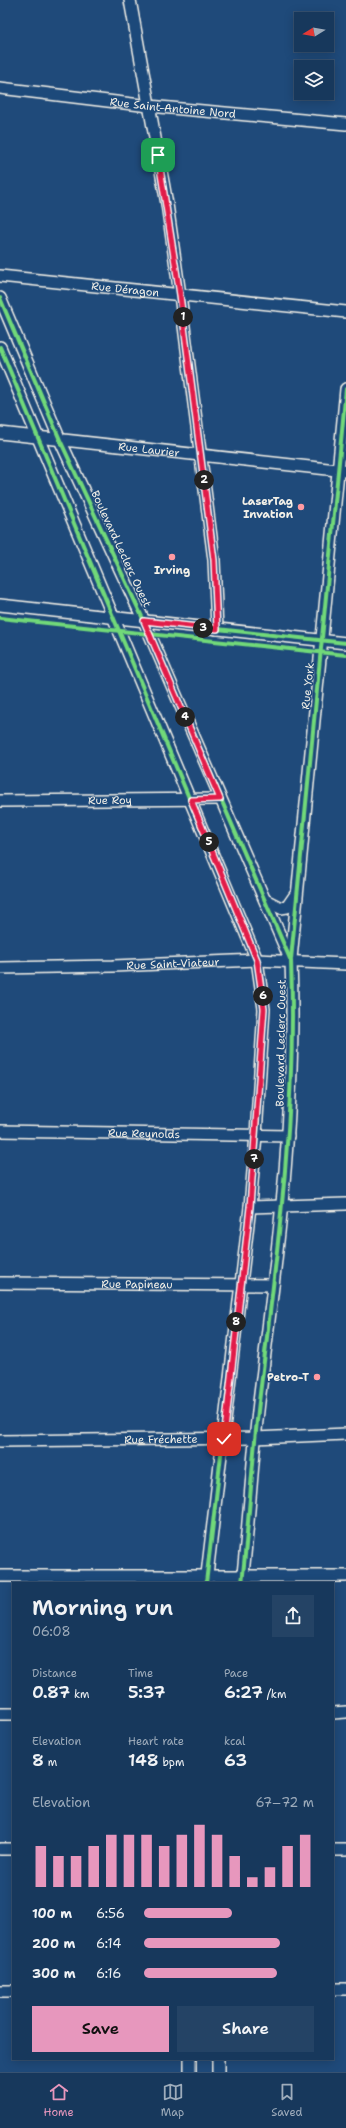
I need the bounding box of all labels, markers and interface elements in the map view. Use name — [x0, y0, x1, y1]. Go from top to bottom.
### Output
north arrow — [294, 12, 334, 52]
map controls — [294, 12, 334, 100]
button: layers — [294, 60, 334, 100]
street label: Rue Saint-Antoine Nord — [109, 94, 236, 121]
pin — [141, 138, 175, 172]
icon: arrive — [147, 144, 169, 166]
street label: Rue Déragon — [91, 278, 160, 300]
pin: 1 — [173, 307, 193, 327]
text: 1 — [180, 309, 186, 324]
street label: Rue Laurier — [118, 439, 181, 460]
pin: 2 — [194, 470, 214, 490]
text: 2 — [200, 472, 208, 487]
street label: Boulevard Leclerc Ouest — [87, 488, 155, 610]
place label: LaserTag Invation — [242, 494, 294, 522]
marker: LaserTag Invation — [296, 502, 306, 512]
marker: Irving — [167, 552, 177, 562]
place label: Irving — [154, 563, 190, 578]
pin: 3 — [193, 618, 213, 638]
text: 3 — [199, 620, 207, 635]
street label: Rue York — [298, 662, 318, 710]
pin: 4 — [175, 707, 195, 727]
text: 4 — [181, 709, 189, 724]
street label: Rue Roy — [88, 792, 132, 808]
pin: 5 — [199, 832, 219, 852]
text: 5 — [206, 834, 212, 849]
street label: Rue Saint-Viateur — [126, 954, 220, 973]
street label: Boulevard Leclerc Ouest — [272, 979, 290, 1107]
pin: 6 — [253, 986, 273, 1006]
text: 6 — [259, 988, 267, 1003]
street label: Rue Reynolds — [108, 1125, 180, 1142]
pin: 7 — [244, 1149, 264, 1169]
text: 7 — [250, 1151, 258, 1166]
street label: Rue Papineau — [101, 1276, 173, 1292]
pin: 8 — [226, 1312, 246, 1332]
text: 8 — [232, 1314, 240, 1329]
place label: Petro-T — [267, 1370, 309, 1385]
marker: Petro-T — [312, 1372, 322, 1382]
pin — [207, 1422, 241, 1456]
icon: check — [213, 1428, 235, 1450]
street label: Rue Fréchette — [124, 1431, 198, 1447]
text: Morning run — [32, 1593, 173, 1622]
button: share — [272, 1595, 314, 1637]
text: 06:08 — [32, 1623, 71, 1640]
text: Distance — [32, 1666, 77, 1681]
text: Time — [128, 1666, 153, 1681]
text: Pace — [224, 1666, 248, 1681]
text: 0.87 — [32, 1681, 70, 1703]
text: 5:37 — [128, 1681, 165, 1703]
text: 6:27 — [224, 1681, 263, 1703]
text: km — [70, 1687, 90, 1702]
text: /km — [263, 1687, 286, 1702]
text: Elevation — [32, 1734, 81, 1749]
text: Heart rate — [128, 1734, 184, 1749]
text: kcal — [224, 1734, 245, 1749]
text: 8 — [32, 1749, 44, 1771]
text: 148 — [128, 1749, 159, 1771]
text: 63 — [224, 1749, 247, 1771]
text: m — [44, 1755, 57, 1770]
text: bpm — [159, 1755, 185, 1770]
text: Elevation — [32, 1794, 90, 1811]
text: 67–72 m — [255, 1794, 314, 1811]
text: 100 m — [32, 1905, 72, 1922]
text: 6:56 — [96, 1905, 125, 1922]
text: 200 m — [32, 1935, 75, 1952]
text: 6:14 — [96, 1935, 121, 1952]
text: 300 m — [32, 1965, 76, 1982]
text: 6:16 — [96, 1965, 121, 1982]
button: Save — [32, 2006, 169, 2052]
button: Share — [177, 2006, 314, 2052]
tab: Home — [43, 2081, 74, 2120]
tab: Map — [161, 2081, 184, 2120]
tab: Saved — [271, 2081, 303, 2120]

